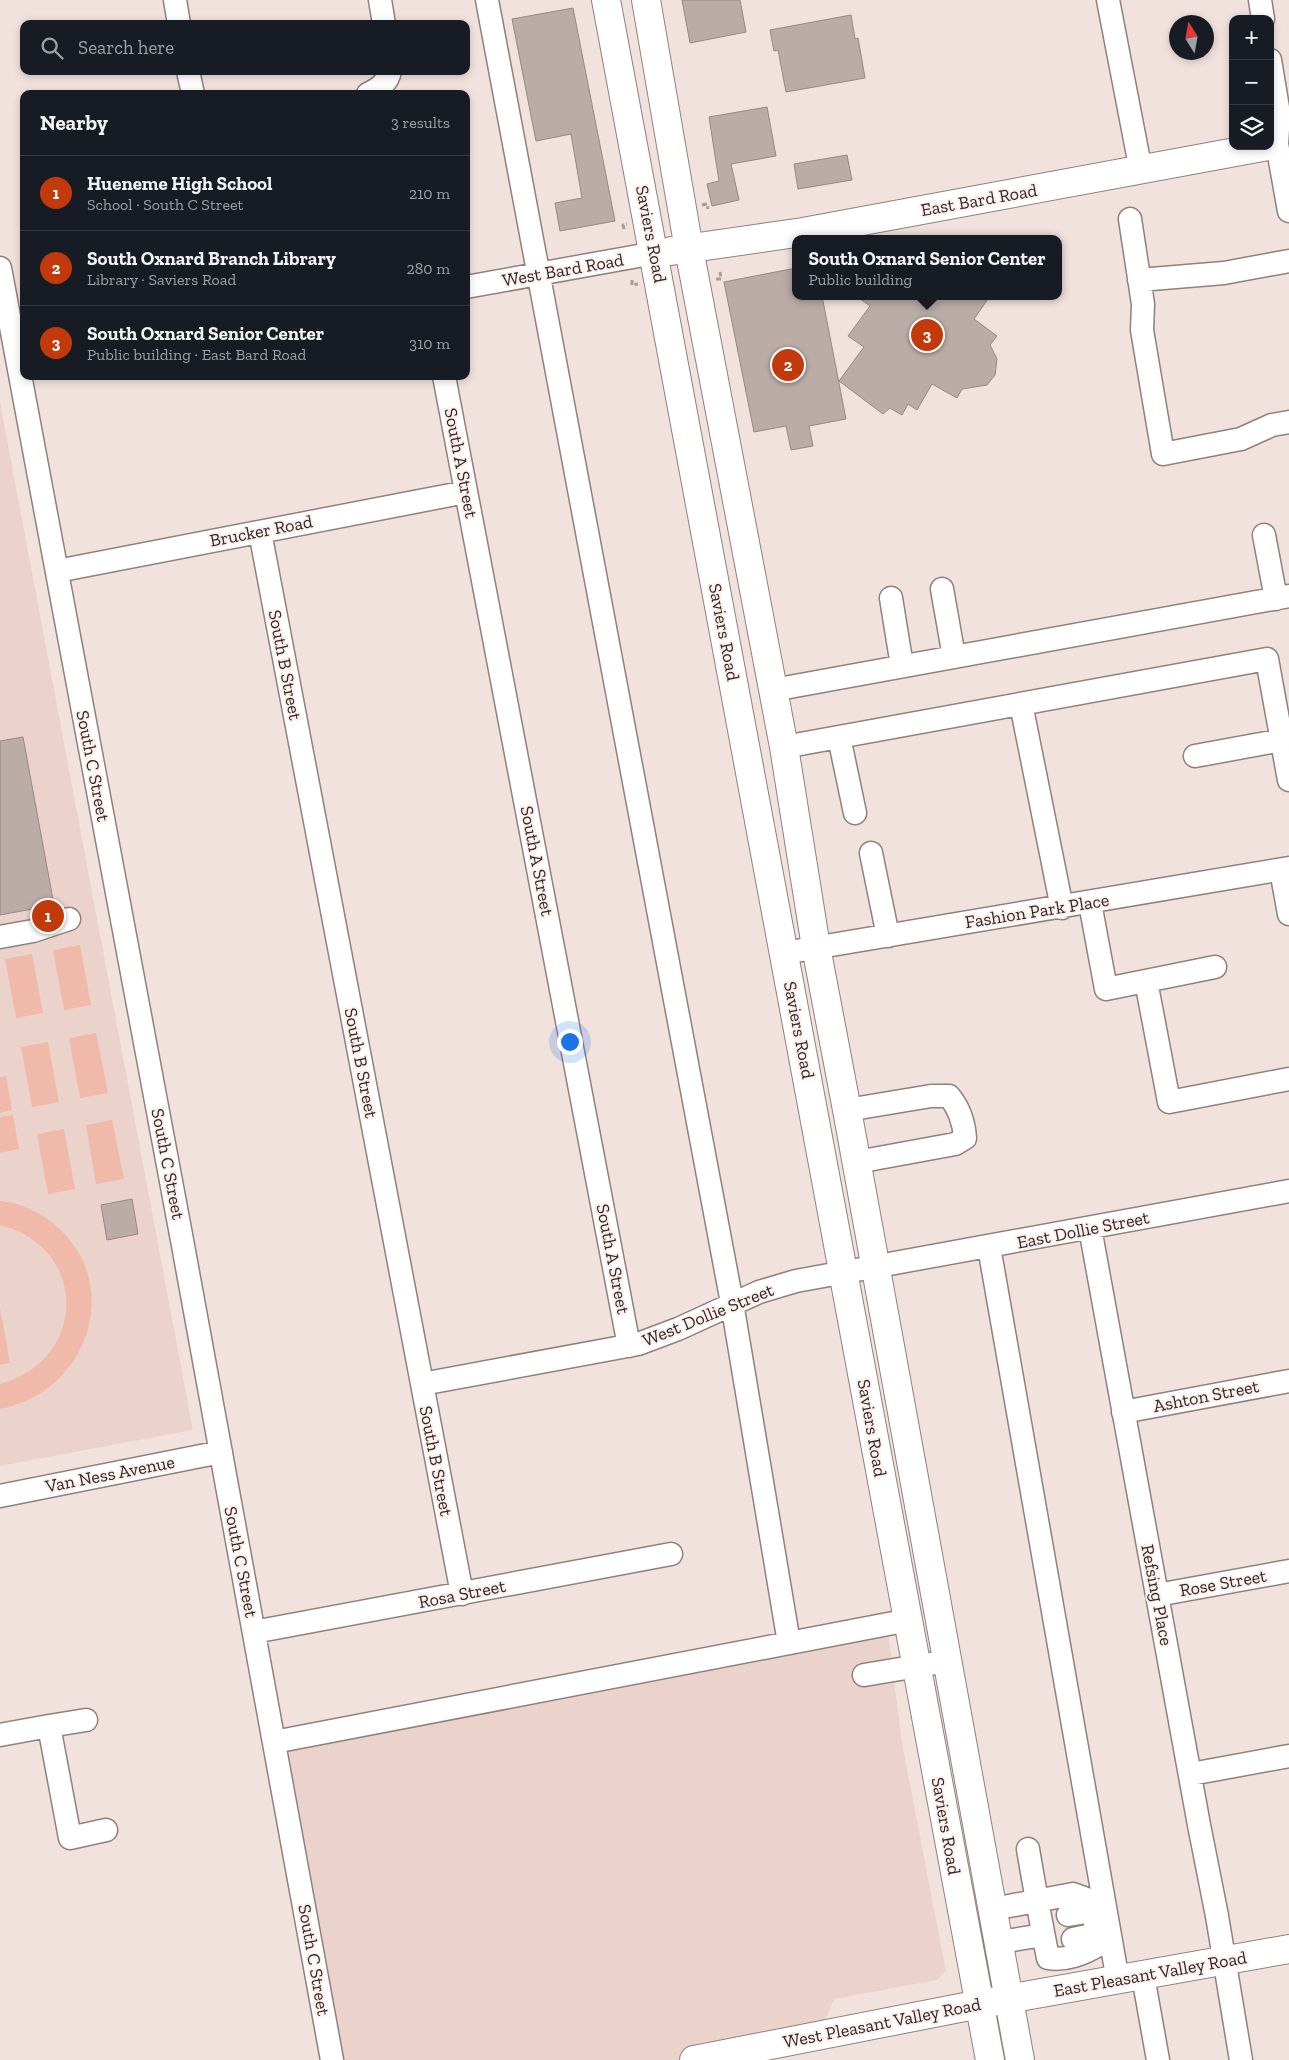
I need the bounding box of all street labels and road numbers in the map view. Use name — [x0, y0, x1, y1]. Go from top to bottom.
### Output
street label: East Bard Road — [919, 179, 1039, 221]
street label: Saviers Road — [631, 183, 671, 285]
street label: West Bard Road — [501, 248, 626, 292]
street label: South A Street — [440, 406, 483, 520]
street label: Brucker Road — [208, 510, 314, 552]
street label: Saviers Road — [704, 581, 744, 683]
street label: South B Street — [264, 608, 307, 722]
street label: South C Street — [71, 709, 115, 824]
street label: South A Street — [516, 804, 559, 918]
street label: Fashion Park Place — [963, 889, 1111, 933]
street label: Saviers Road — [779, 979, 819, 1081]
street label: South B Street — [340, 1006, 383, 1120]
street label: South C Street — [146, 1107, 190, 1222]
street label: South A Street — [592, 1202, 635, 1316]
street label: East Dollie Street — [1015, 1206, 1151, 1254]
street label: West Dollie Street — [639, 1279, 777, 1351]
street label: Ashton Street — [1151, 1375, 1261, 1417]
street label: Saviers Road — [853, 1377, 891, 1479]
street label: South B Street — [415, 1404, 458, 1518]
street label: Van Ness Avenue — [42, 1451, 177, 1498]
street label: South C Street — [219, 1505, 263, 1620]
street label: Refsing Place — [1136, 1542, 1178, 1648]
street label: Rose Street — [1178, 1564, 1269, 1601]
street label: Rosa Street — [417, 1575, 508, 1613]
street label: Saviers Road — [927, 1775, 965, 1877]
street label: South C Street — [293, 1903, 335, 2018]
street label: East Pleasant Valley Road — [1052, 1946, 1248, 2002]
street label: West Pleasant Valley Road — [781, 1993, 983, 2053]

